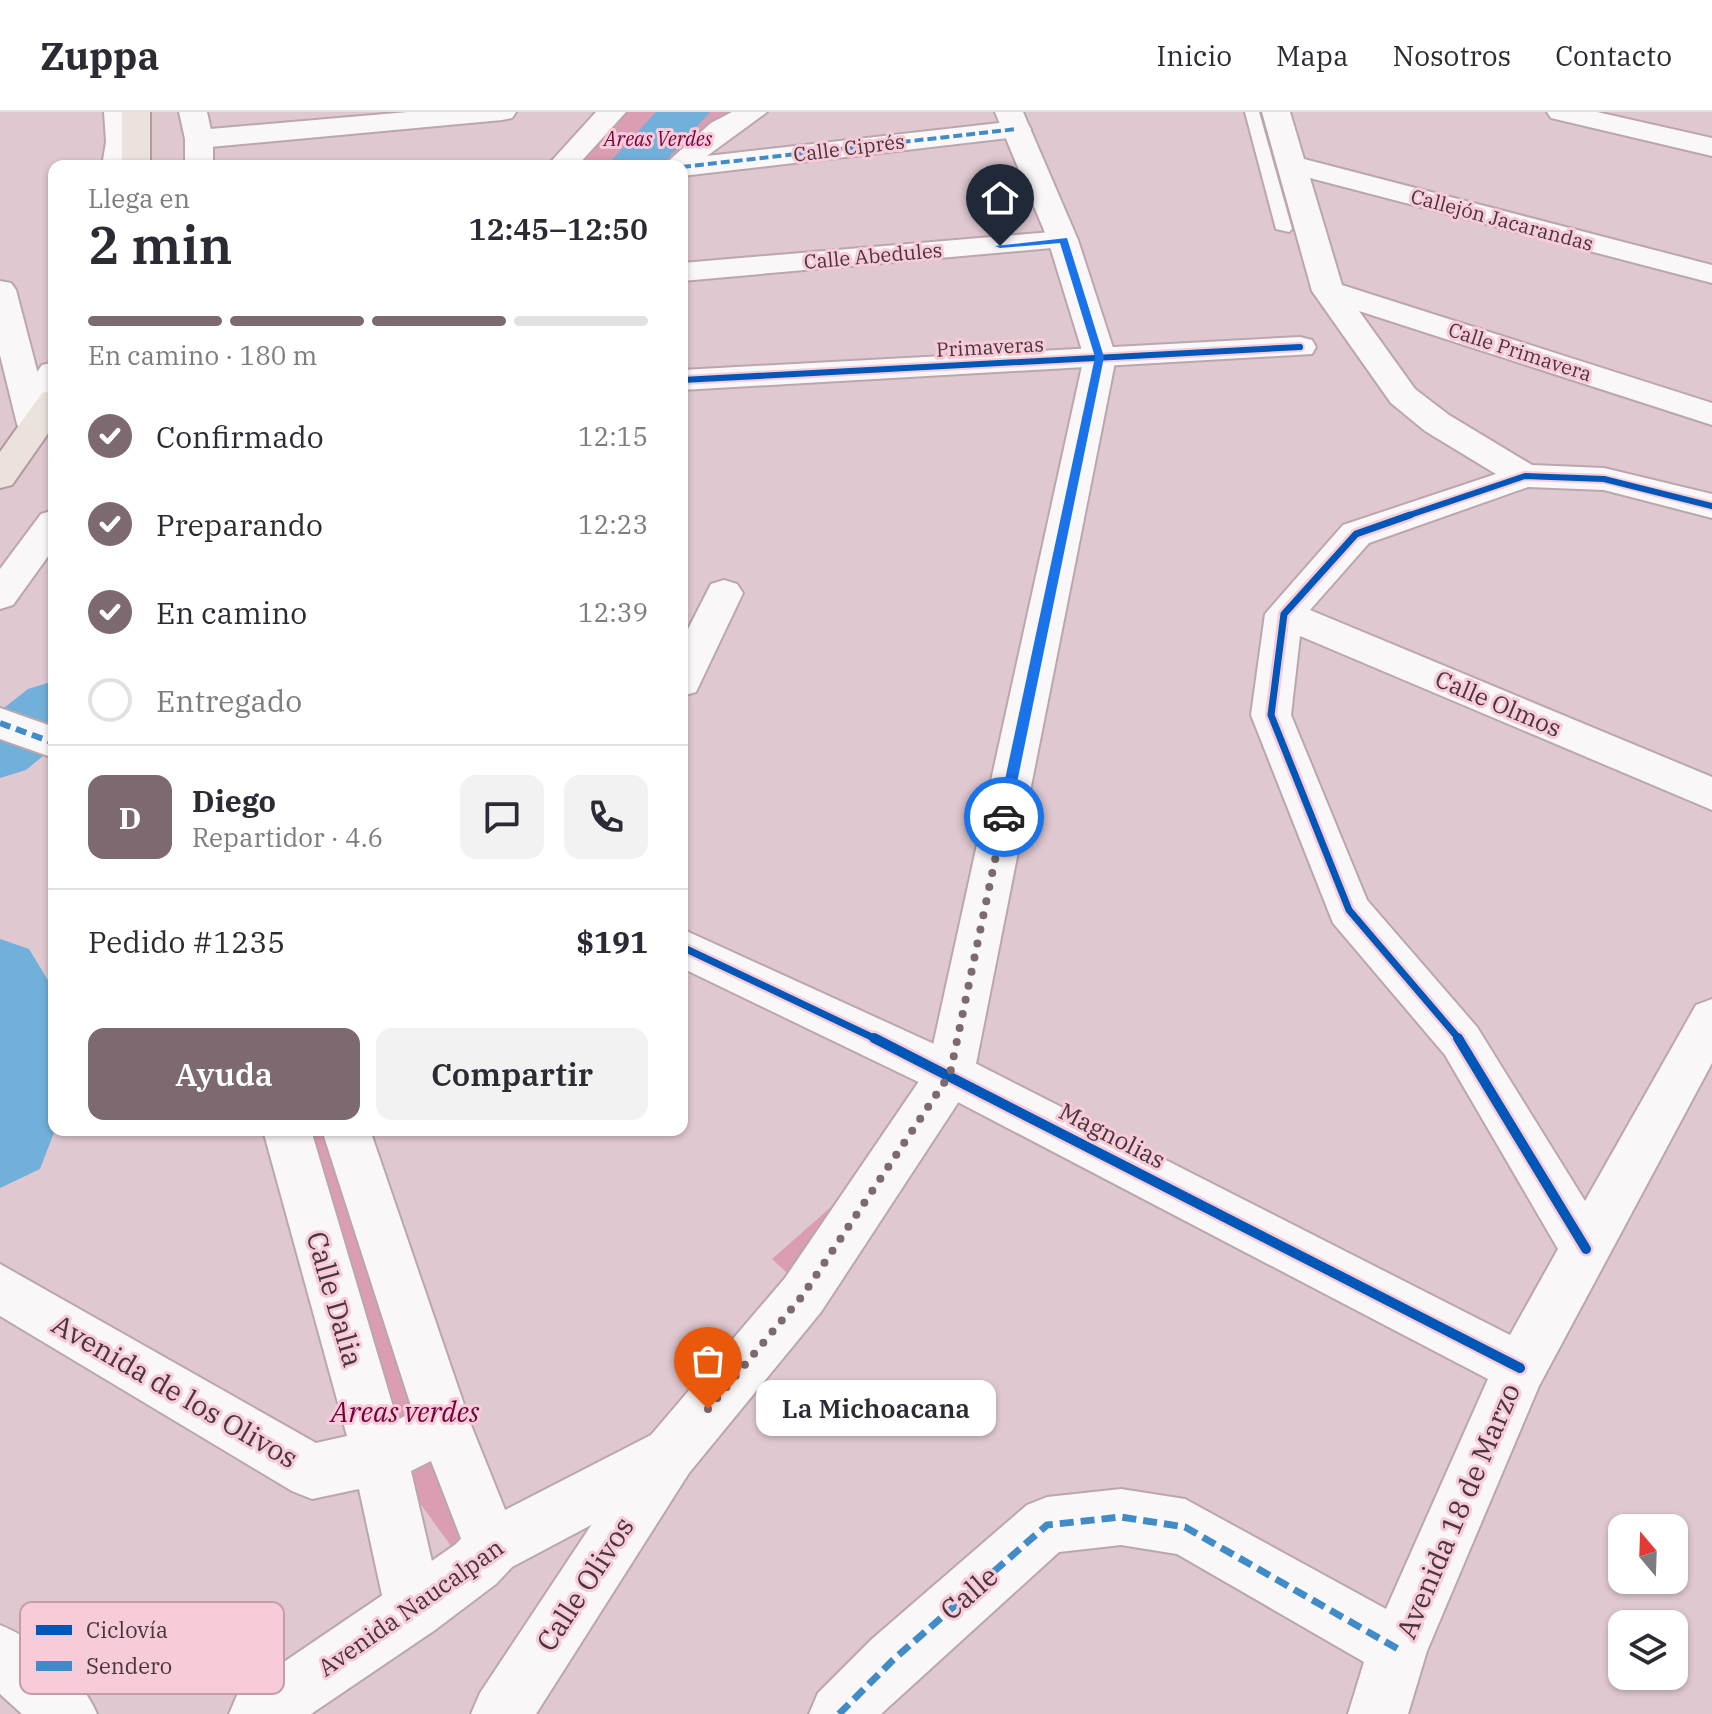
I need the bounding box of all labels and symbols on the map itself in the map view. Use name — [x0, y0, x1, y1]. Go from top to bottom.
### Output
park label: Areas Verdes — [602, 125, 713, 152]
street label: Calle Ciprés — [792, 127, 906, 168]
pin — [966, 164, 1034, 246]
street label: Callejón Jacarandas — [1408, 182, 1596, 257]
street label: Calle Abedules — [803, 236, 943, 275]
street label: Calle Primavera — [1445, 316, 1595, 387]
street label: Primaveras — [935, 330, 1045, 363]
street label: Calle Olmos — [1431, 662, 1566, 744]
courier — [964, 777, 1044, 857]
street label: Magnolias — [1054, 1095, 1171, 1176]
street label: Calle Dalia — [299, 1227, 372, 1371]
street label: Avenida de los Olivos — [46, 1305, 305, 1476]
pin — [674, 1327, 742, 1409]
street label: Avenida 18 de Marzo — [1387, 1377, 1528, 1644]
callout: La Michoacana — [756, 1381, 996, 1437]
park label: Areas verdes — [329, 1393, 480, 1430]
street label: Calle Olivos — [527, 1510, 642, 1658]
north arrow — [1608, 1514, 1688, 1594]
street label: Avenida Naucalpan — [311, 1531, 510, 1683]
street label: Calle — [932, 1557, 1005, 1628]
legend — [20, 1602, 284, 1694]
text: Ciclovía — [86, 1615, 168, 1644]
text: Sendero — [86, 1651, 172, 1680]

